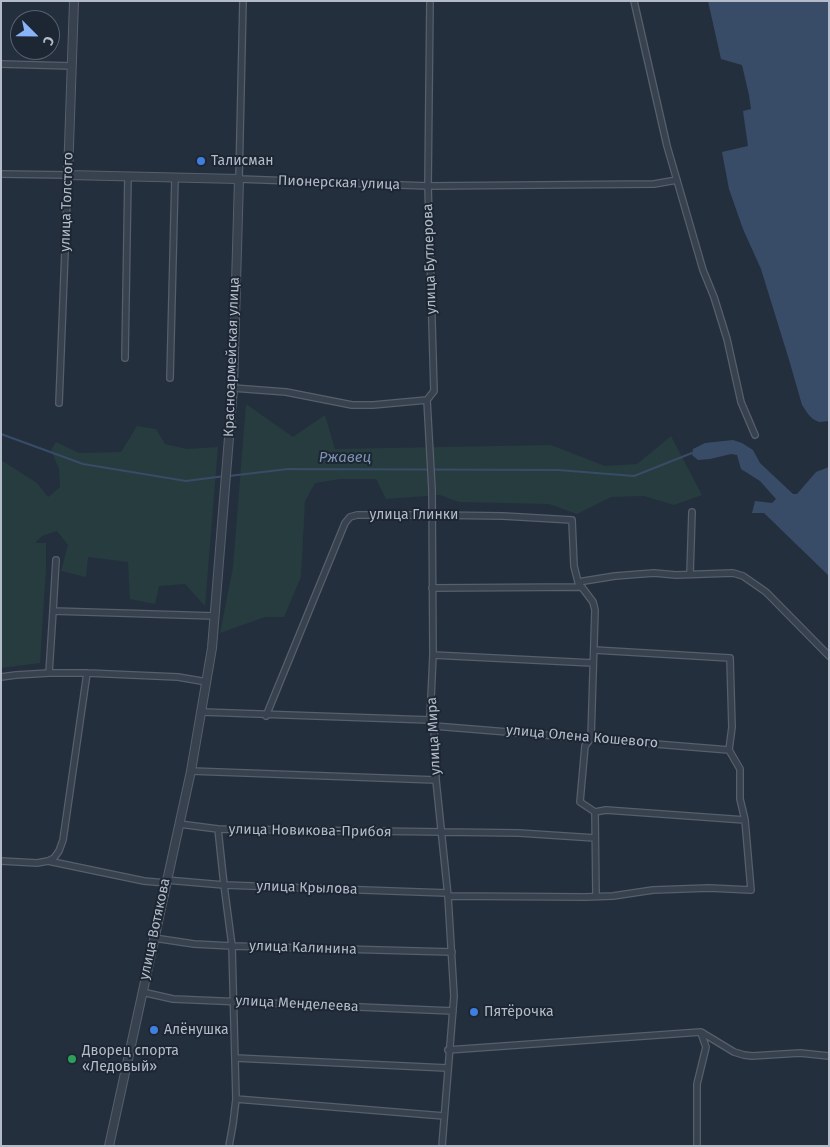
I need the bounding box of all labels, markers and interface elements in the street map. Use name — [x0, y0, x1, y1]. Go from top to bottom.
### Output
north arrow — [10, 10, 60, 60]
text: С — [39, 34, 58, 48]
street label: улица Толстого — [57, 152, 77, 252]
place label: Талисман — [211, 153, 274, 169]
marker: Талисман — [195, 155, 207, 167]
street label: Пионерская улица — [278, 172, 400, 194]
street label: улица Бутлерова — [420, 203, 440, 315]
street label: Красноармейская улица — [221, 277, 243, 437]
water label: Ржавец — [319, 449, 371, 467]
street label: улица Глинки — [370, 507, 458, 523]
street label: улица Мира — [424, 697, 444, 775]
street label: улица Олена Кошевого — [505, 722, 659, 752]
street label: улица Новикова-Прибоя — [228, 821, 392, 841]
street label: улица Вотякова — [136, 877, 174, 981]
street label: улица Крылова — [256, 878, 358, 898]
street label: улица Калинина — [249, 938, 357, 958]
street label: улица Менделеева — [235, 992, 359, 1016]
place label: Пятёрочка — [484, 1004, 554, 1020]
marker: Пятёрочка — [468, 1006, 480, 1018]
place label: Алёнушка — [164, 1022, 229, 1038]
marker: Алёнушка — [148, 1024, 160, 1036]
place label: Дворец спорта «Ледовый» — [82, 1043, 179, 1076]
marker: Дворец спорта «Ледовый» — [66, 1053, 78, 1065]

